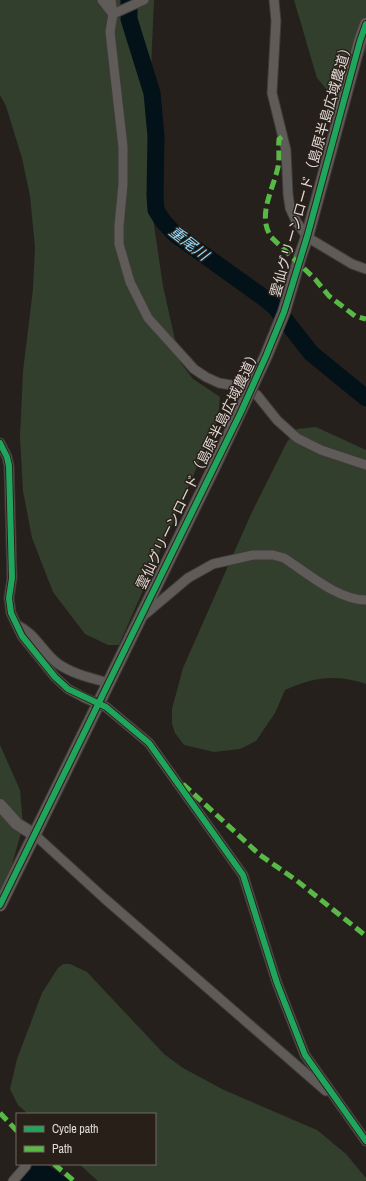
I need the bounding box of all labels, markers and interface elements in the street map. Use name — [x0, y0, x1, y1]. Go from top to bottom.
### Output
street label: 雲仙グリーンロード（島原半島広域農道） — [266, 39, 356, 299]
water label: 重尾川 — [165, 221, 215, 266]
street label: 雲仙グリーンロード（島原半島広域農道） — [132, 346, 264, 592]
legend — [16, 1113, 156, 1165]
text: Cycle path — [52, 1121, 99, 1137]
text: Path — [52, 1141, 72, 1157]

